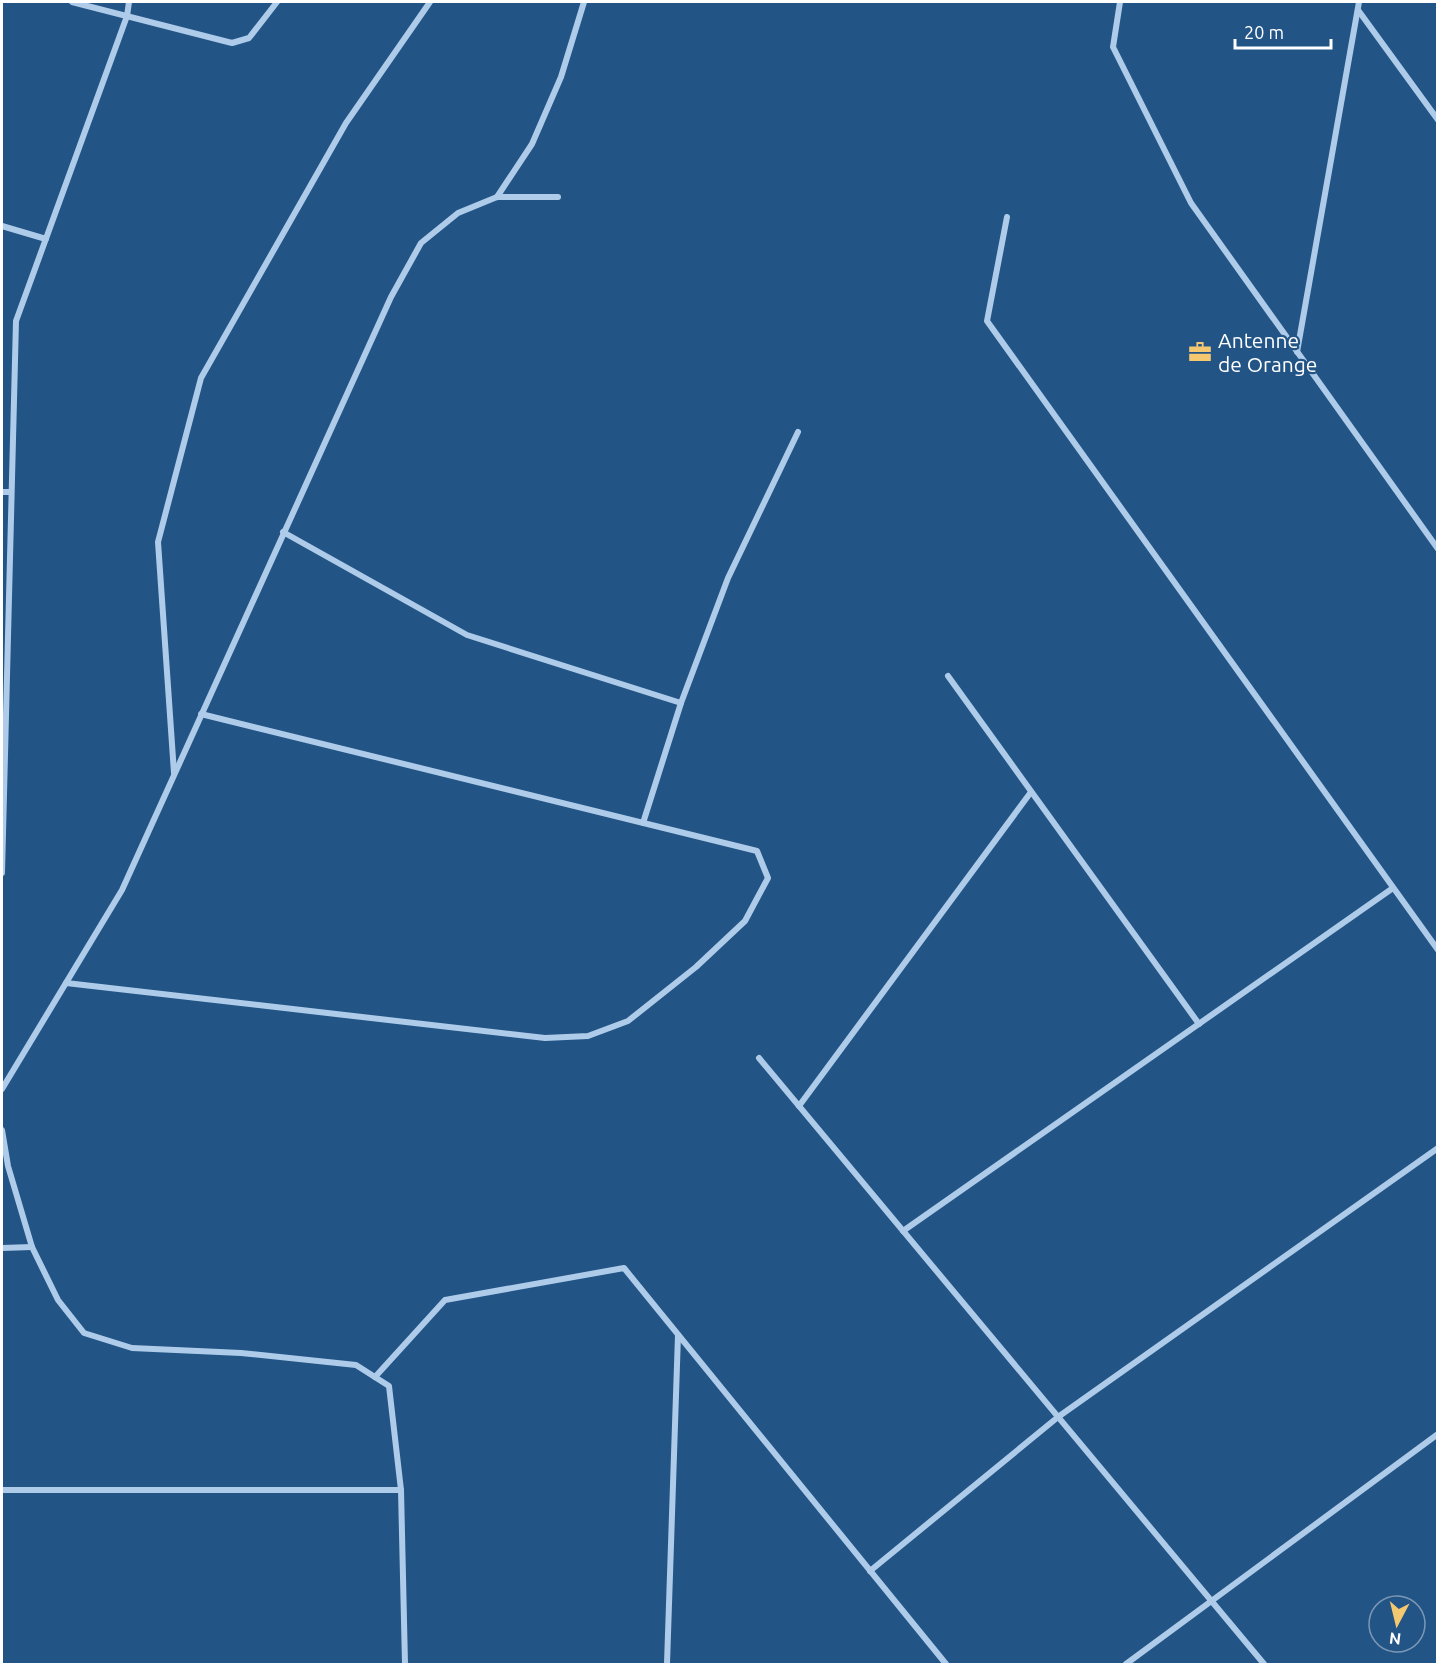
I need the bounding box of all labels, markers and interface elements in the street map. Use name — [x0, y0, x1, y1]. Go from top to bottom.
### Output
scale bar — [1235, 12, 1331, 50]
text: 20 m — [1244, 22, 1284, 42]
place label: Antenne de Orange — [1218, 328, 1317, 376]
office icon: Antenne de Orange — [1187, 339, 1213, 365]
north arrow — [1367, 1594, 1427, 1654]
text: N — [1388, 1629, 1402, 1649]

